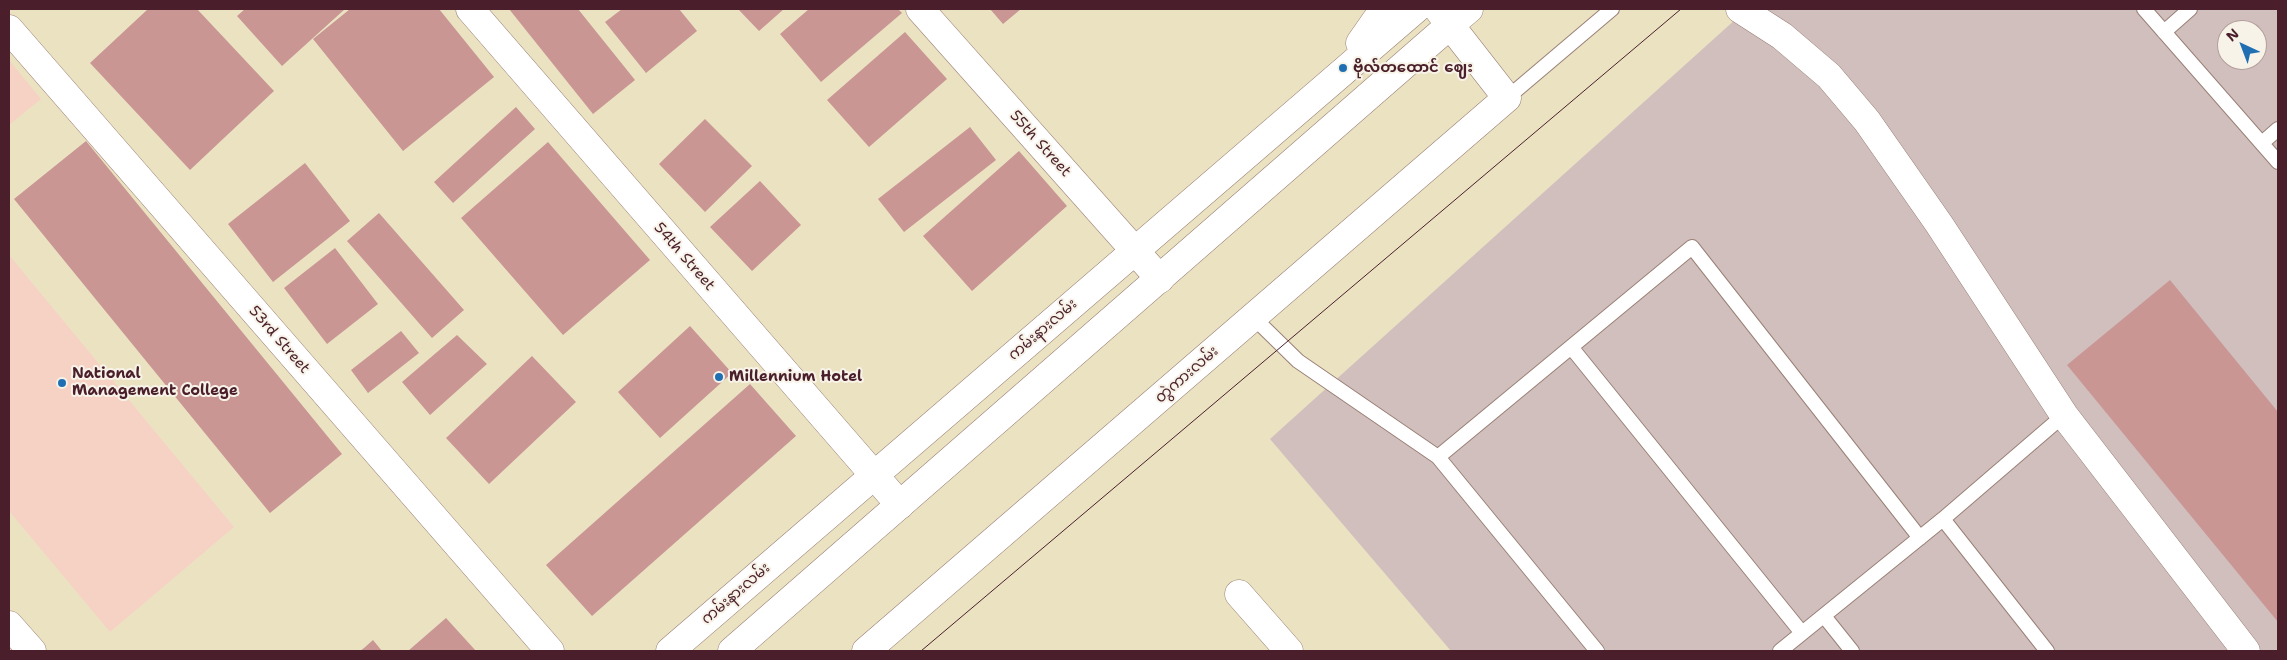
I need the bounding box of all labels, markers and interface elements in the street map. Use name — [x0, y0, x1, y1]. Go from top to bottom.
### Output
north arrow — [2217, 20, 2267, 70]
text: N — [2222, 24, 2243, 45]
place label: ဗိုလ်တထောင် ဈေး — [1353, 59, 1473, 77]
marker: ဗိုလ်တထောင် ဈေး — [1337, 62, 1349, 74]
street label: 55th Street — [1006, 107, 1074, 181]
street label: 54th Street — [650, 219, 718, 295]
street label: ကမ်းနားလမ်း — [1005, 295, 1081, 365]
street label: 53rd Street — [245, 302, 313, 378]
street label: တွဲကားလမ်း — [1152, 343, 1222, 407]
place label: National Management College — [72, 365, 238, 400]
place label: Millennium Hotel — [729, 368, 862, 386]
marker: Millennium Hotel — [713, 371, 725, 383]
marker: National Management College — [56, 377, 68, 389]
street label: ကမ်းနားလမ်း — [698, 559, 774, 629]

